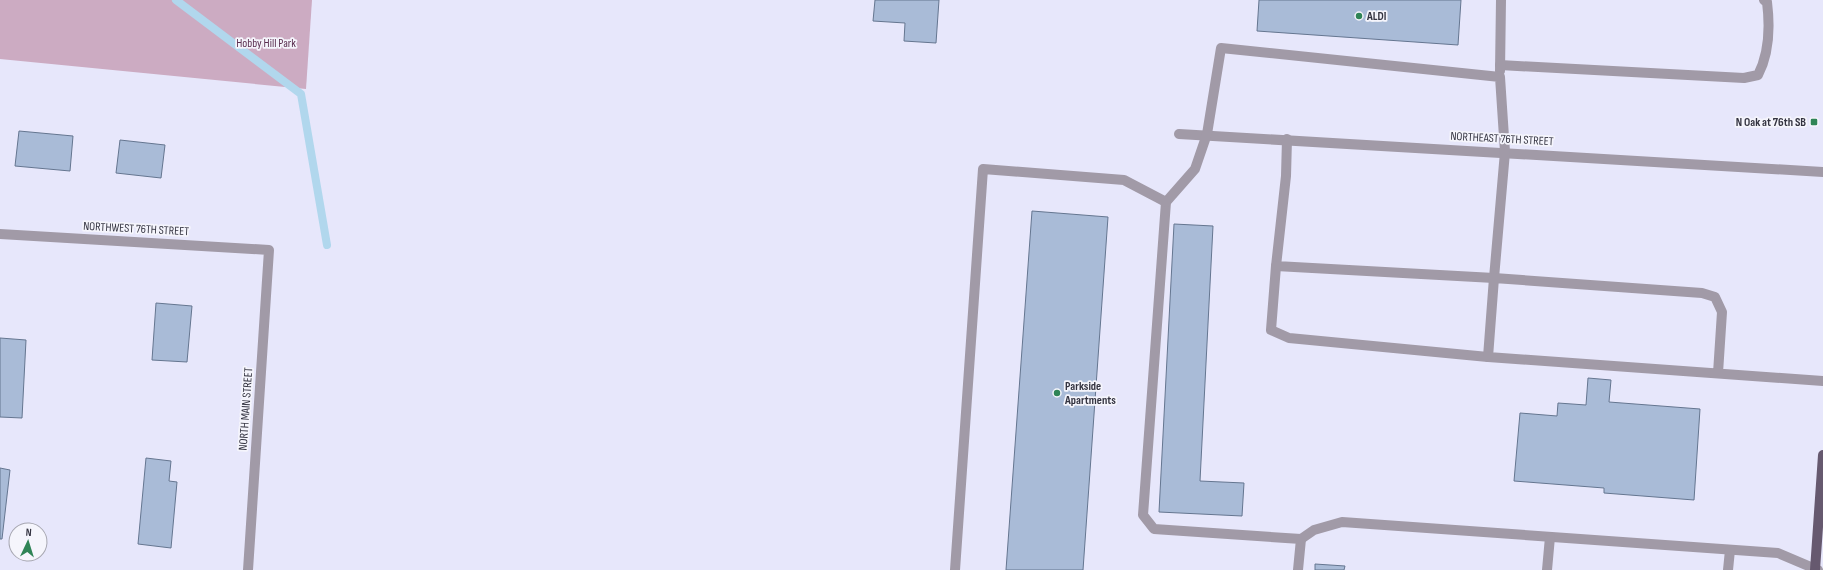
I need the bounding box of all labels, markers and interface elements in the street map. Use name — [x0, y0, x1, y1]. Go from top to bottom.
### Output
place label: ALDI — [1366, 9, 1386, 24]
marker: ALDI — [1354, 11, 1364, 21]
park label: Hobby Hill Park — [236, 36, 296, 51]
place label: N Oak at 76th SB — [1736, 115, 1806, 130]
marker: N Oak at 76th SB — [1809, 117, 1819, 127]
street label: NORTHEAST 76TH STREET — [1450, 129, 1554, 149]
street label: NORTHWEST 76TH STREET — [83, 219, 189, 239]
street label: NORTH MAIN STREET — [236, 367, 256, 451]
place label: Parkside Apartments — [1064, 379, 1116, 408]
marker: Parkside Apartments — [1052, 388, 1062, 398]
north arrow — [8, 522, 48, 562]
text: N — [25, 526, 32, 539]

